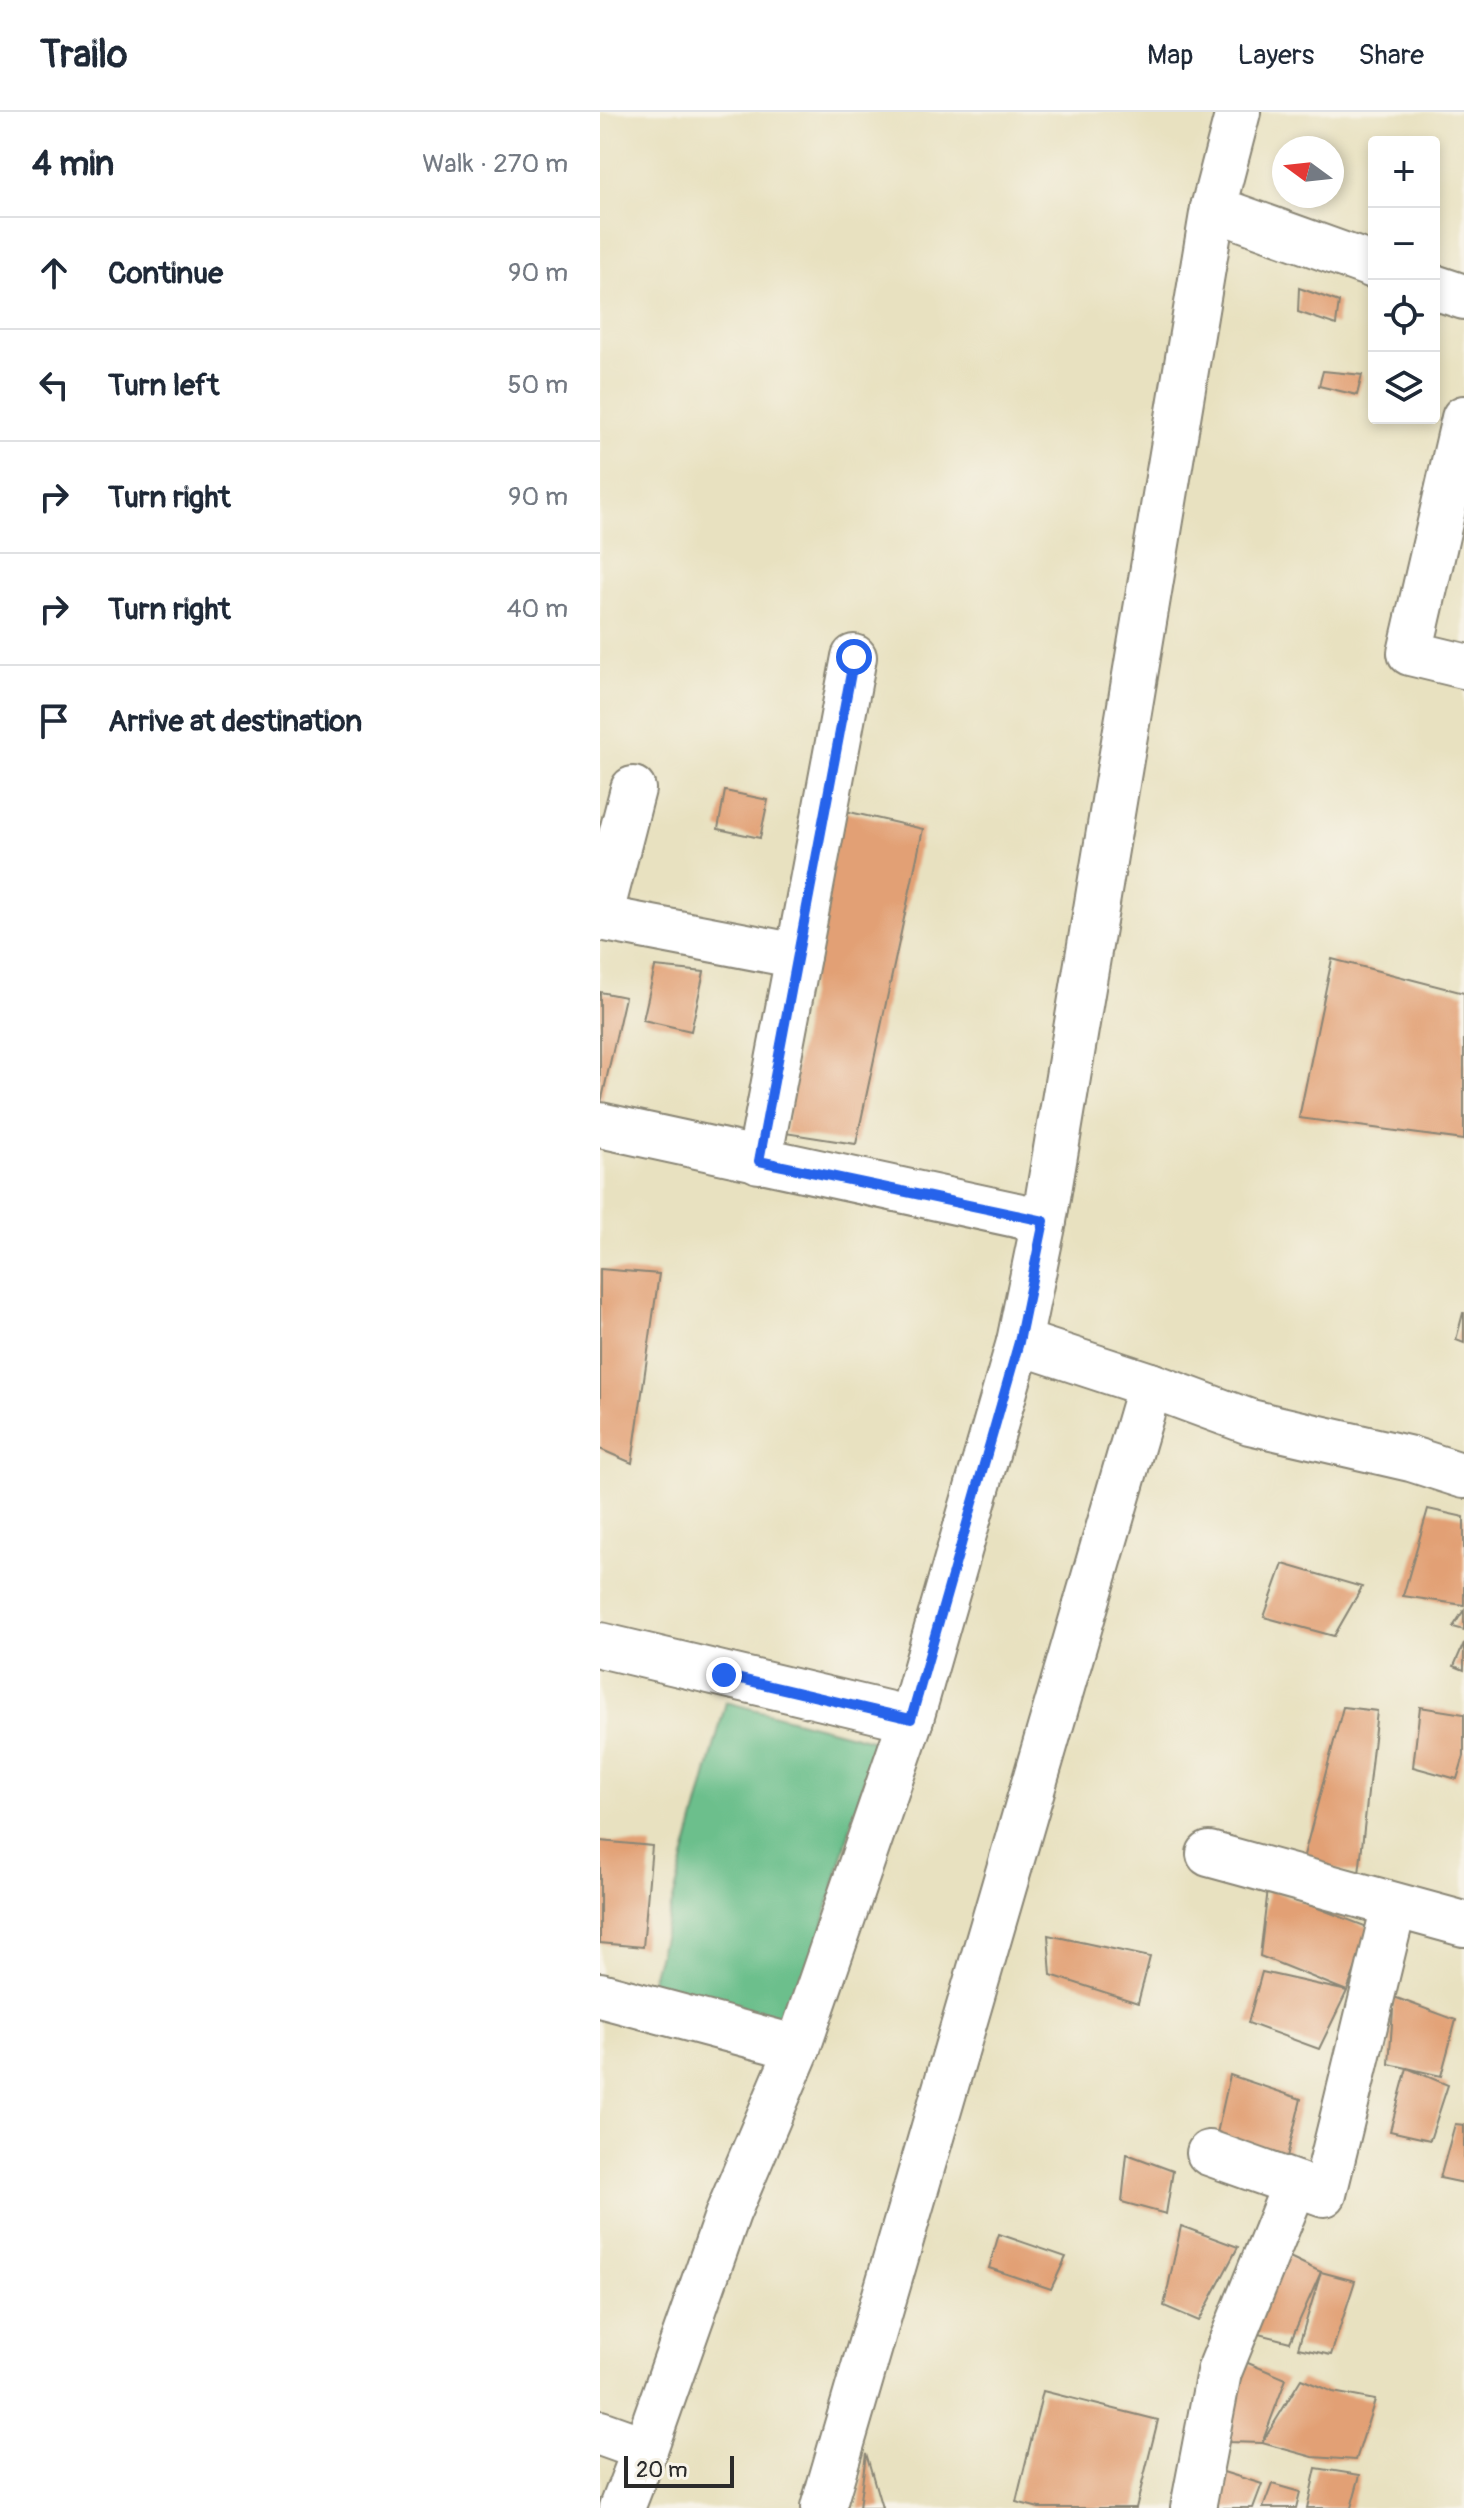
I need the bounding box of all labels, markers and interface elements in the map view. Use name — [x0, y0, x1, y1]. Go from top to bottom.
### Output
text: Trailo — [40, 31, 127, 79]
text: Map — [1147, 38, 1193, 73]
text: Layers — [1237, 38, 1314, 73]
text: Share — [1358, 38, 1424, 73]
north arrow — [1272, 136, 1344, 208]
map controls — [1368, 136, 1440, 424]
button: + — [1368, 136, 1440, 208]
text: 4 min — [32, 143, 114, 186]
text: Walk · 270 m — [422, 148, 568, 180]
button: − — [1368, 208, 1440, 280]
icon: ahead — [32, 251, 76, 295]
text: Continue — [108, 255, 223, 292]
text: 90 m — [508, 257, 568, 289]
button: locate — [1368, 280, 1440, 352]
button: layers — [1368, 352, 1440, 424]
icon: left — [32, 363, 76, 407]
text: Turn left — [108, 367, 219, 404]
text: 50 m — [507, 369, 568, 401]
icon: right — [32, 475, 76, 519]
text: Turn right — [108, 479, 231, 516]
text: 90 m — [508, 481, 568, 513]
icon: right — [32, 587, 76, 631]
text: Turn right — [108, 591, 231, 628]
text: 40 m — [506, 593, 568, 625]
route start — [836, 639, 872, 675]
icon: arrive — [32, 699, 76, 743]
text: Arrive at destination — [108, 703, 362, 740]
route end — [706, 1657, 742, 1693]
scale bar — [624, 2452, 734, 2488]
text: 20 m — [636, 2456, 688, 2484]

